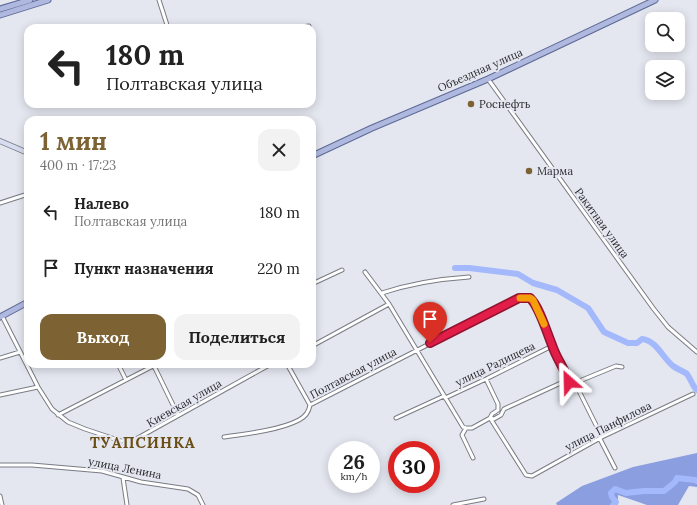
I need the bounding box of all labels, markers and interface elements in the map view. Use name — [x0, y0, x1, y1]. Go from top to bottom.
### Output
map controls — [645, 12, 685, 100]
button: search — [645, 12, 685, 52]
text: 180 m — [106, 37, 184, 73]
icon: left — [40, 40, 92, 92]
street label: Объездная улица — [435, 45, 525, 95]
button: layers — [645, 60, 685, 100]
text: Полтавская улица — [106, 72, 263, 95]
place label: Роснефть — [479, 97, 531, 111]
marker: Роснефть — [466, 99, 476, 109]
text: 1 мин — [40, 126, 107, 157]
button: close — [258, 129, 300, 171]
text: 400 m · 17:23 — [40, 157, 116, 174]
place label: Марма — [537, 164, 573, 178]
marker: Марма — [524, 166, 534, 176]
street label: Ракитная улица — [572, 185, 632, 261]
text: Налево — [74, 194, 129, 213]
icon: left — [40, 201, 62, 223]
text: 180 m — [259, 203, 300, 222]
text: Полтавская улица — [74, 213, 187, 230]
icon: arrive — [40, 257, 62, 279]
text: Пункт назначения — [74, 259, 214, 278]
text: 220 m — [257, 259, 300, 278]
pin — [413, 302, 447, 343]
icon: arrive — [419, 308, 441, 330]
button: Выход — [40, 314, 166, 360]
button: Поделиться — [174, 314, 300, 360]
street label: улица Радищева — [453, 339, 537, 389]
street label: Полтавская улица — [307, 344, 399, 402]
position arrow — [548, 361, 590, 403]
street label: Киевская улица — [144, 376, 224, 430]
street label: улица Панфилова — [562, 398, 654, 454]
district label: ТУАПСИНКА — [90, 433, 196, 452]
speed limit sign: 30 — [388, 441, 440, 493]
text: 26 — [343, 449, 365, 474]
street label: улица Ленина — [87, 454, 163, 482]
text: km/h — [340, 470, 368, 483]

